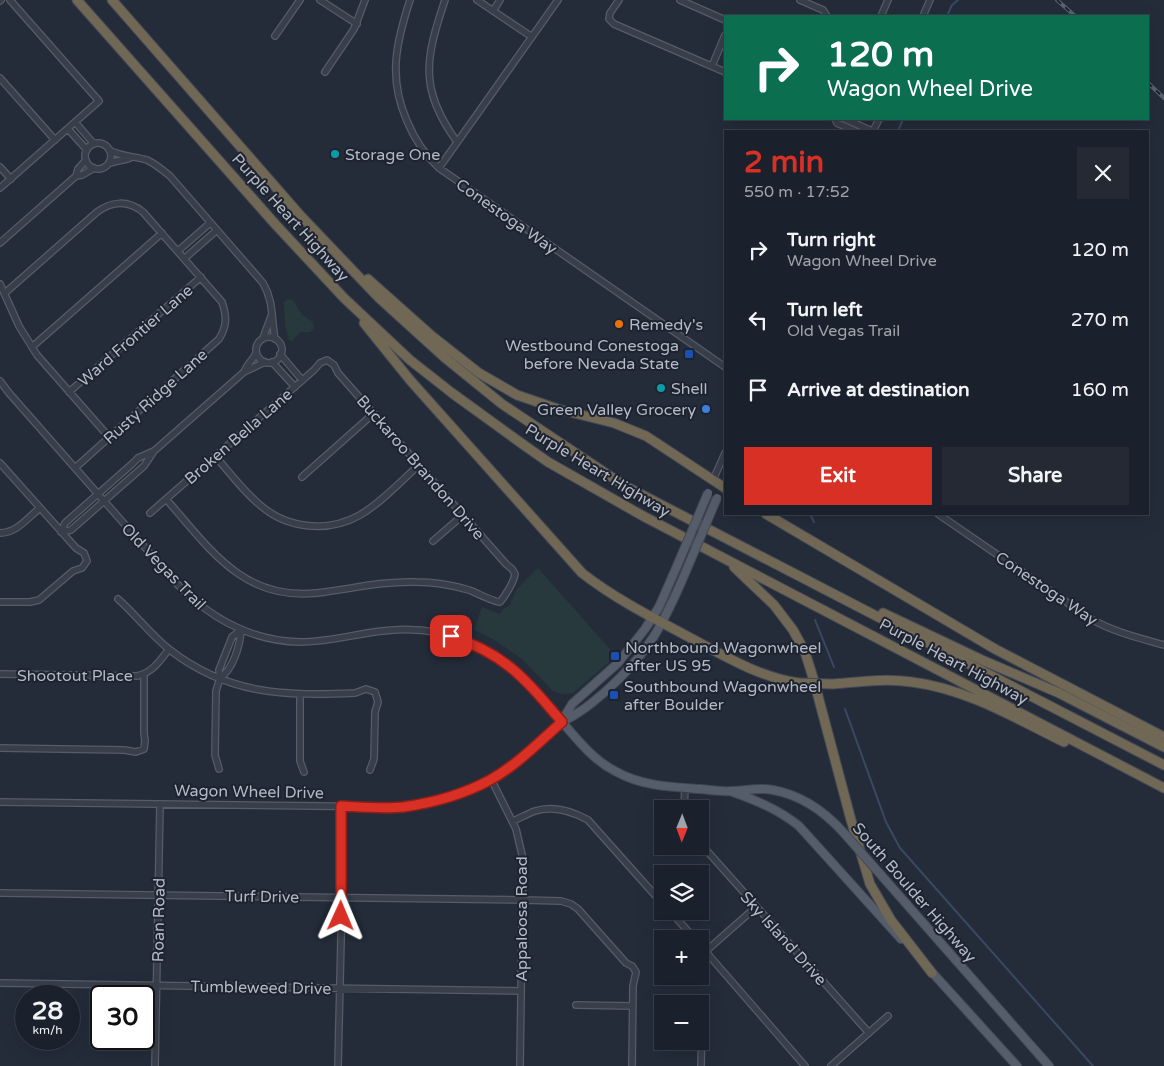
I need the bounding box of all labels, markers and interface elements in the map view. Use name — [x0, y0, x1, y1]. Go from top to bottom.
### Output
text: 120 m — [827, 34, 934, 76]
icon: right — [744, 35, 809, 100]
text: Wagon Wheel Drive — [827, 76, 1033, 102]
text: 2 min — [744, 144, 824, 181]
place label: Storage One — [345, 145, 440, 165]
button: close — [1077, 147, 1129, 199]
marker: Storage One — [329, 148, 341, 160]
street label: Purple Heart Highway — [227, 149, 353, 286]
street label: Conestoga Way — [452, 175, 561, 259]
text: 550 m · 17:52 — [744, 182, 850, 202]
text: Turn right — [787, 229, 875, 251]
icon: right — [744, 236, 772, 264]
text: 120 m — [1071, 239, 1129, 261]
text: Wagon Wheel Drive — [787, 251, 937, 271]
street label: Ward Frontier Lane — [74, 280, 197, 391]
text: Turn left — [787, 299, 863, 321]
icon: left — [744, 306, 772, 334]
text: 270 m — [1071, 309, 1129, 331]
place label: Remedy's — [629, 315, 703, 335]
marker: Remedy's — [613, 318, 625, 330]
text: Old Vegas Trail — [787, 321, 900, 341]
place label: Westbound Conestoga before Nevada State — [505, 336, 679, 374]
street label: Rusty Ridge Lane — [99, 345, 212, 449]
marker: Westbound Conestoga before Nevada State — [683, 348, 695, 360]
icon: arrive — [744, 376, 772, 404]
place label: Shell — [671, 379, 708, 399]
text: Arrive at destination — [787, 379, 970, 401]
text: 160 m — [1071, 379, 1129, 401]
marker: Shell — [655, 382, 667, 394]
street label: Broken Bella Lane — [181, 384, 297, 489]
street label: Buckaroo Brandon Drive — [352, 391, 489, 544]
place label: Green Valley Grocery — [537, 400, 696, 420]
marker: Green Valley Grocery — [700, 403, 712, 415]
street label: Purple Heart Highway — [521, 420, 674, 522]
button: Exit — [744, 447, 932, 505]
button: Share — [942, 447, 1129, 505]
street label: Old Vegas Trail — [117, 519, 210, 614]
street label: Conestoga Way — [992, 547, 1102, 631]
street label: Purple Heart Highway — [876, 614, 1032, 710]
pin — [430, 615, 472, 657]
icon: arrive — [437, 622, 465, 650]
place label: Northbound Wagonwheel after US 95 — [625, 638, 821, 676]
marker: Northbound Wagonwheel after US 95 — [609, 650, 621, 662]
street label: Shootout Place — [17, 666, 133, 686]
place label: Southbound Wagonwheel after Boulder — [624, 677, 821, 715]
marker: Southbound Wagonwheel after Boulder — [608, 689, 620, 701]
street label: Wagon Wheel Drive — [174, 781, 324, 803]
north arrow — [654, 800, 709, 855]
map controls — [654, 800, 709, 1050]
street label: South Boulder Highway — [848, 819, 981, 967]
street label: Appaloosa Road — [512, 856, 532, 982]
button: layers — [654, 865, 709, 920]
street label: Roan Road — [148, 878, 170, 962]
street label: Turf Drive — [225, 886, 299, 908]
street label: Sky Island Drive — [736, 888, 831, 990]
position arrow — [314, 889, 366, 941]
button: + — [654, 930, 709, 985]
street label: Tumbleweed Drive — [191, 977, 331, 999]
speed limit sign: 30 — [90, 985, 155, 1050]
button: − — [654, 995, 709, 1050]
text: 28 — [32, 996, 63, 1026]
text: km/h — [32, 1023, 63, 1037]

